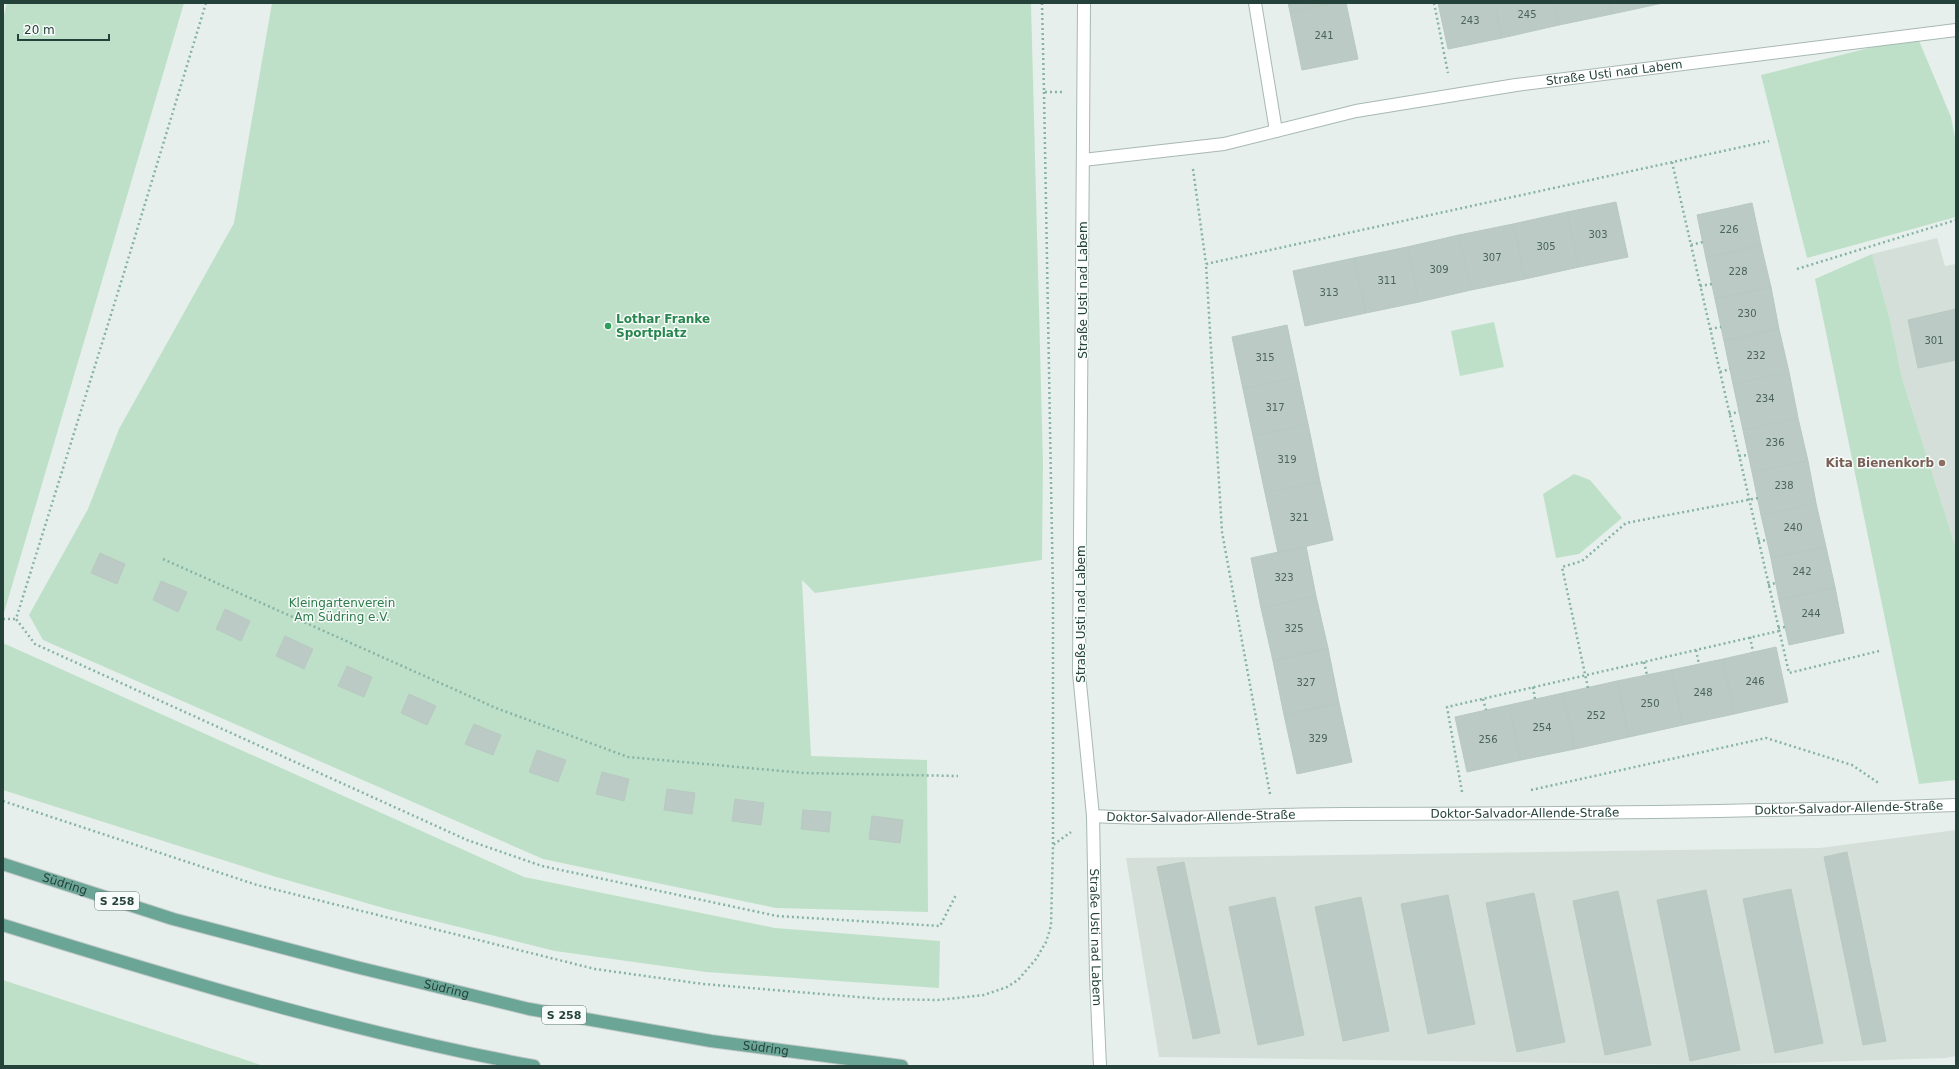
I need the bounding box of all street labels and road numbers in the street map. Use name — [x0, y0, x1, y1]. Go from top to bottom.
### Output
street label: Straße Usti nad Labem — [1545, 57, 1683, 88]
street label: Straße Usti nad Labem — [1076, 221, 1090, 359]
street label: Straße Usti nad Labem — [1074, 545, 1088, 683]
street label: Doktor-Salvador-Allende-Straße — [1754, 798, 1944, 817]
street label: Doktor-Salvador-Allende-Straße — [1430, 806, 1620, 821]
street label: Doktor-Salvador-Allende-Straße — [1106, 808, 1296, 825]
street label: Straße Usti nad Labem — [1087, 868, 1104, 1006]
street label: Südring — [41, 870, 89, 898]
road number: S 258 — [95, 892, 139, 910]
street label: Südring — [422, 977, 471, 1001]
road number: S 258 — [542, 1006, 586, 1024]
street label: Südring — [742, 1038, 790, 1058]

